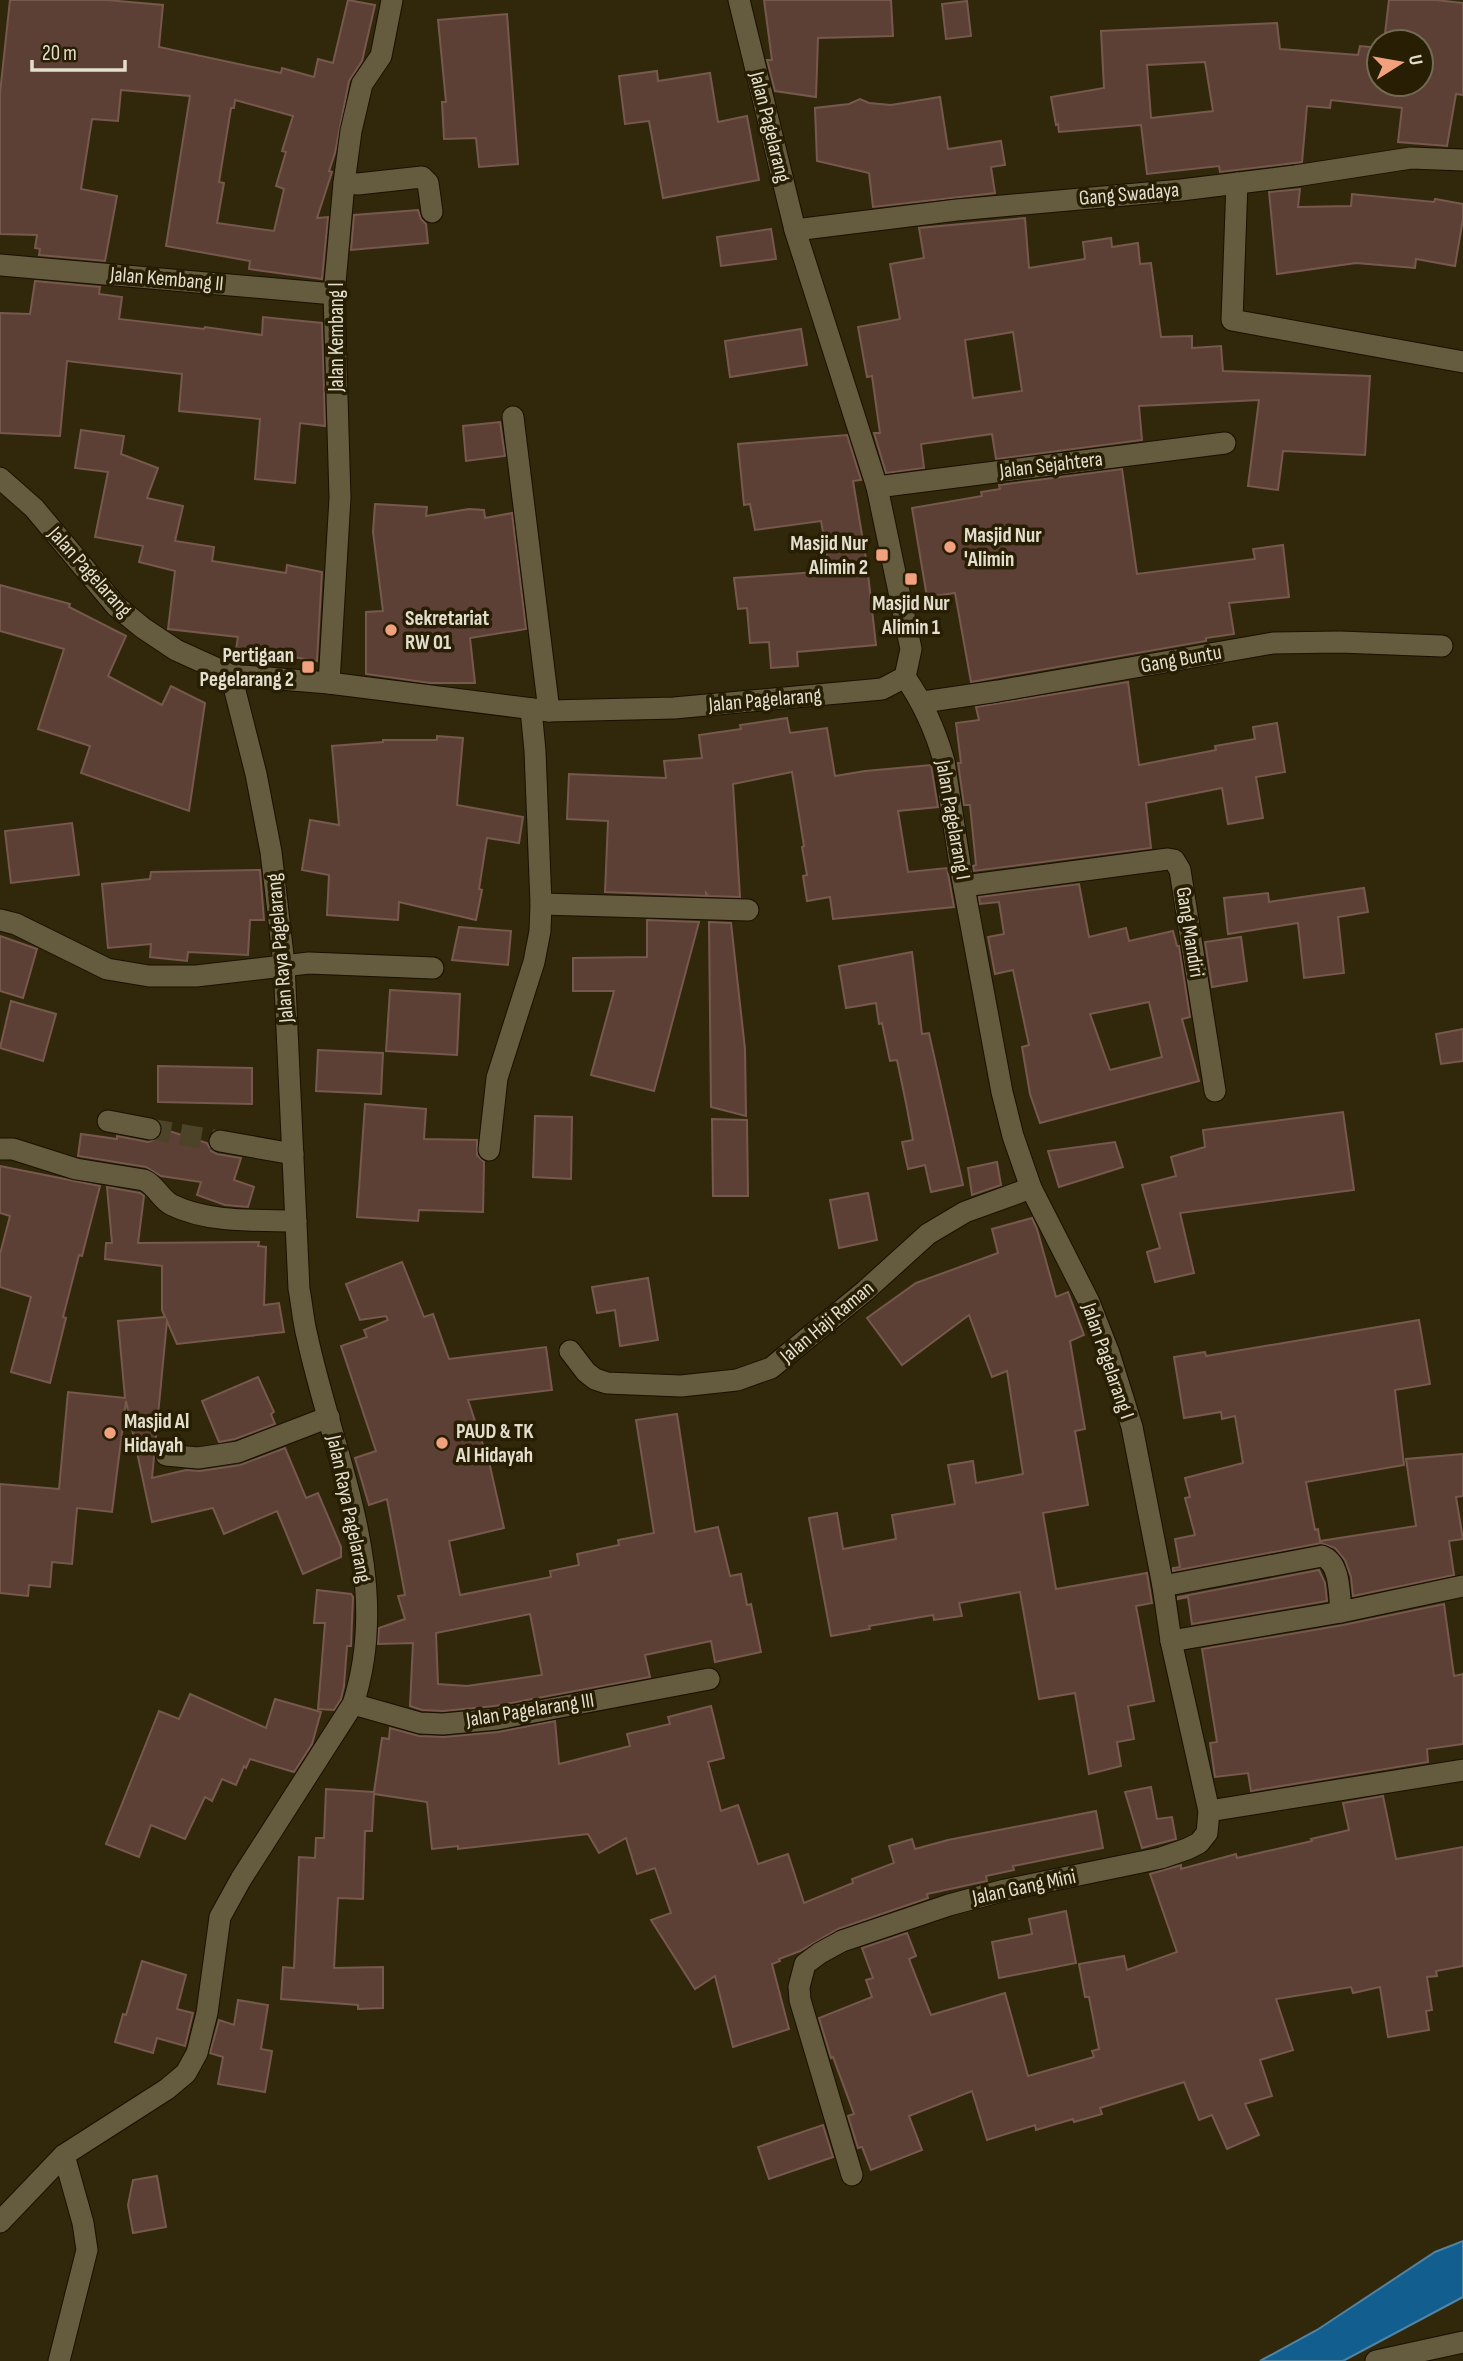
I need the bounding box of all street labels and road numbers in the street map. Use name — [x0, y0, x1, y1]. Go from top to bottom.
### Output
street label: Jalan Pagelarang — [744, 68, 796, 185]
street label: Gang Swadaya — [1078, 177, 1180, 211]
street label: Jalan Kembang II — [108, 262, 225, 296]
street label: Jalan Kembang I — [324, 282, 349, 393]
street label: Jalan Sejahtera — [997, 446, 1104, 484]
street label: Jalan Pagelarang — [42, 521, 137, 622]
street label: Gang Buntu — [1139, 640, 1223, 678]
street label: Jalan Pagelarang — [706, 683, 823, 717]
street label: Jalan Pagelarang I — [930, 757, 976, 882]
street label: Jalan Raya Pagelarang — [261, 872, 299, 1025]
street label: Gang Mandiri — [1171, 885, 1209, 979]
street label: Jalan Haji Raman — [774, 1276, 879, 1369]
street label: Jalan Pagelarang I — [1076, 1299, 1139, 1422]
street label: Jalan Raya Pagelarang — [321, 1432, 377, 1585]
street label: Jalan Pagelarang III — [463, 1688, 596, 1733]
street label: Jalan Gang Mini — [969, 1864, 1078, 1910]

